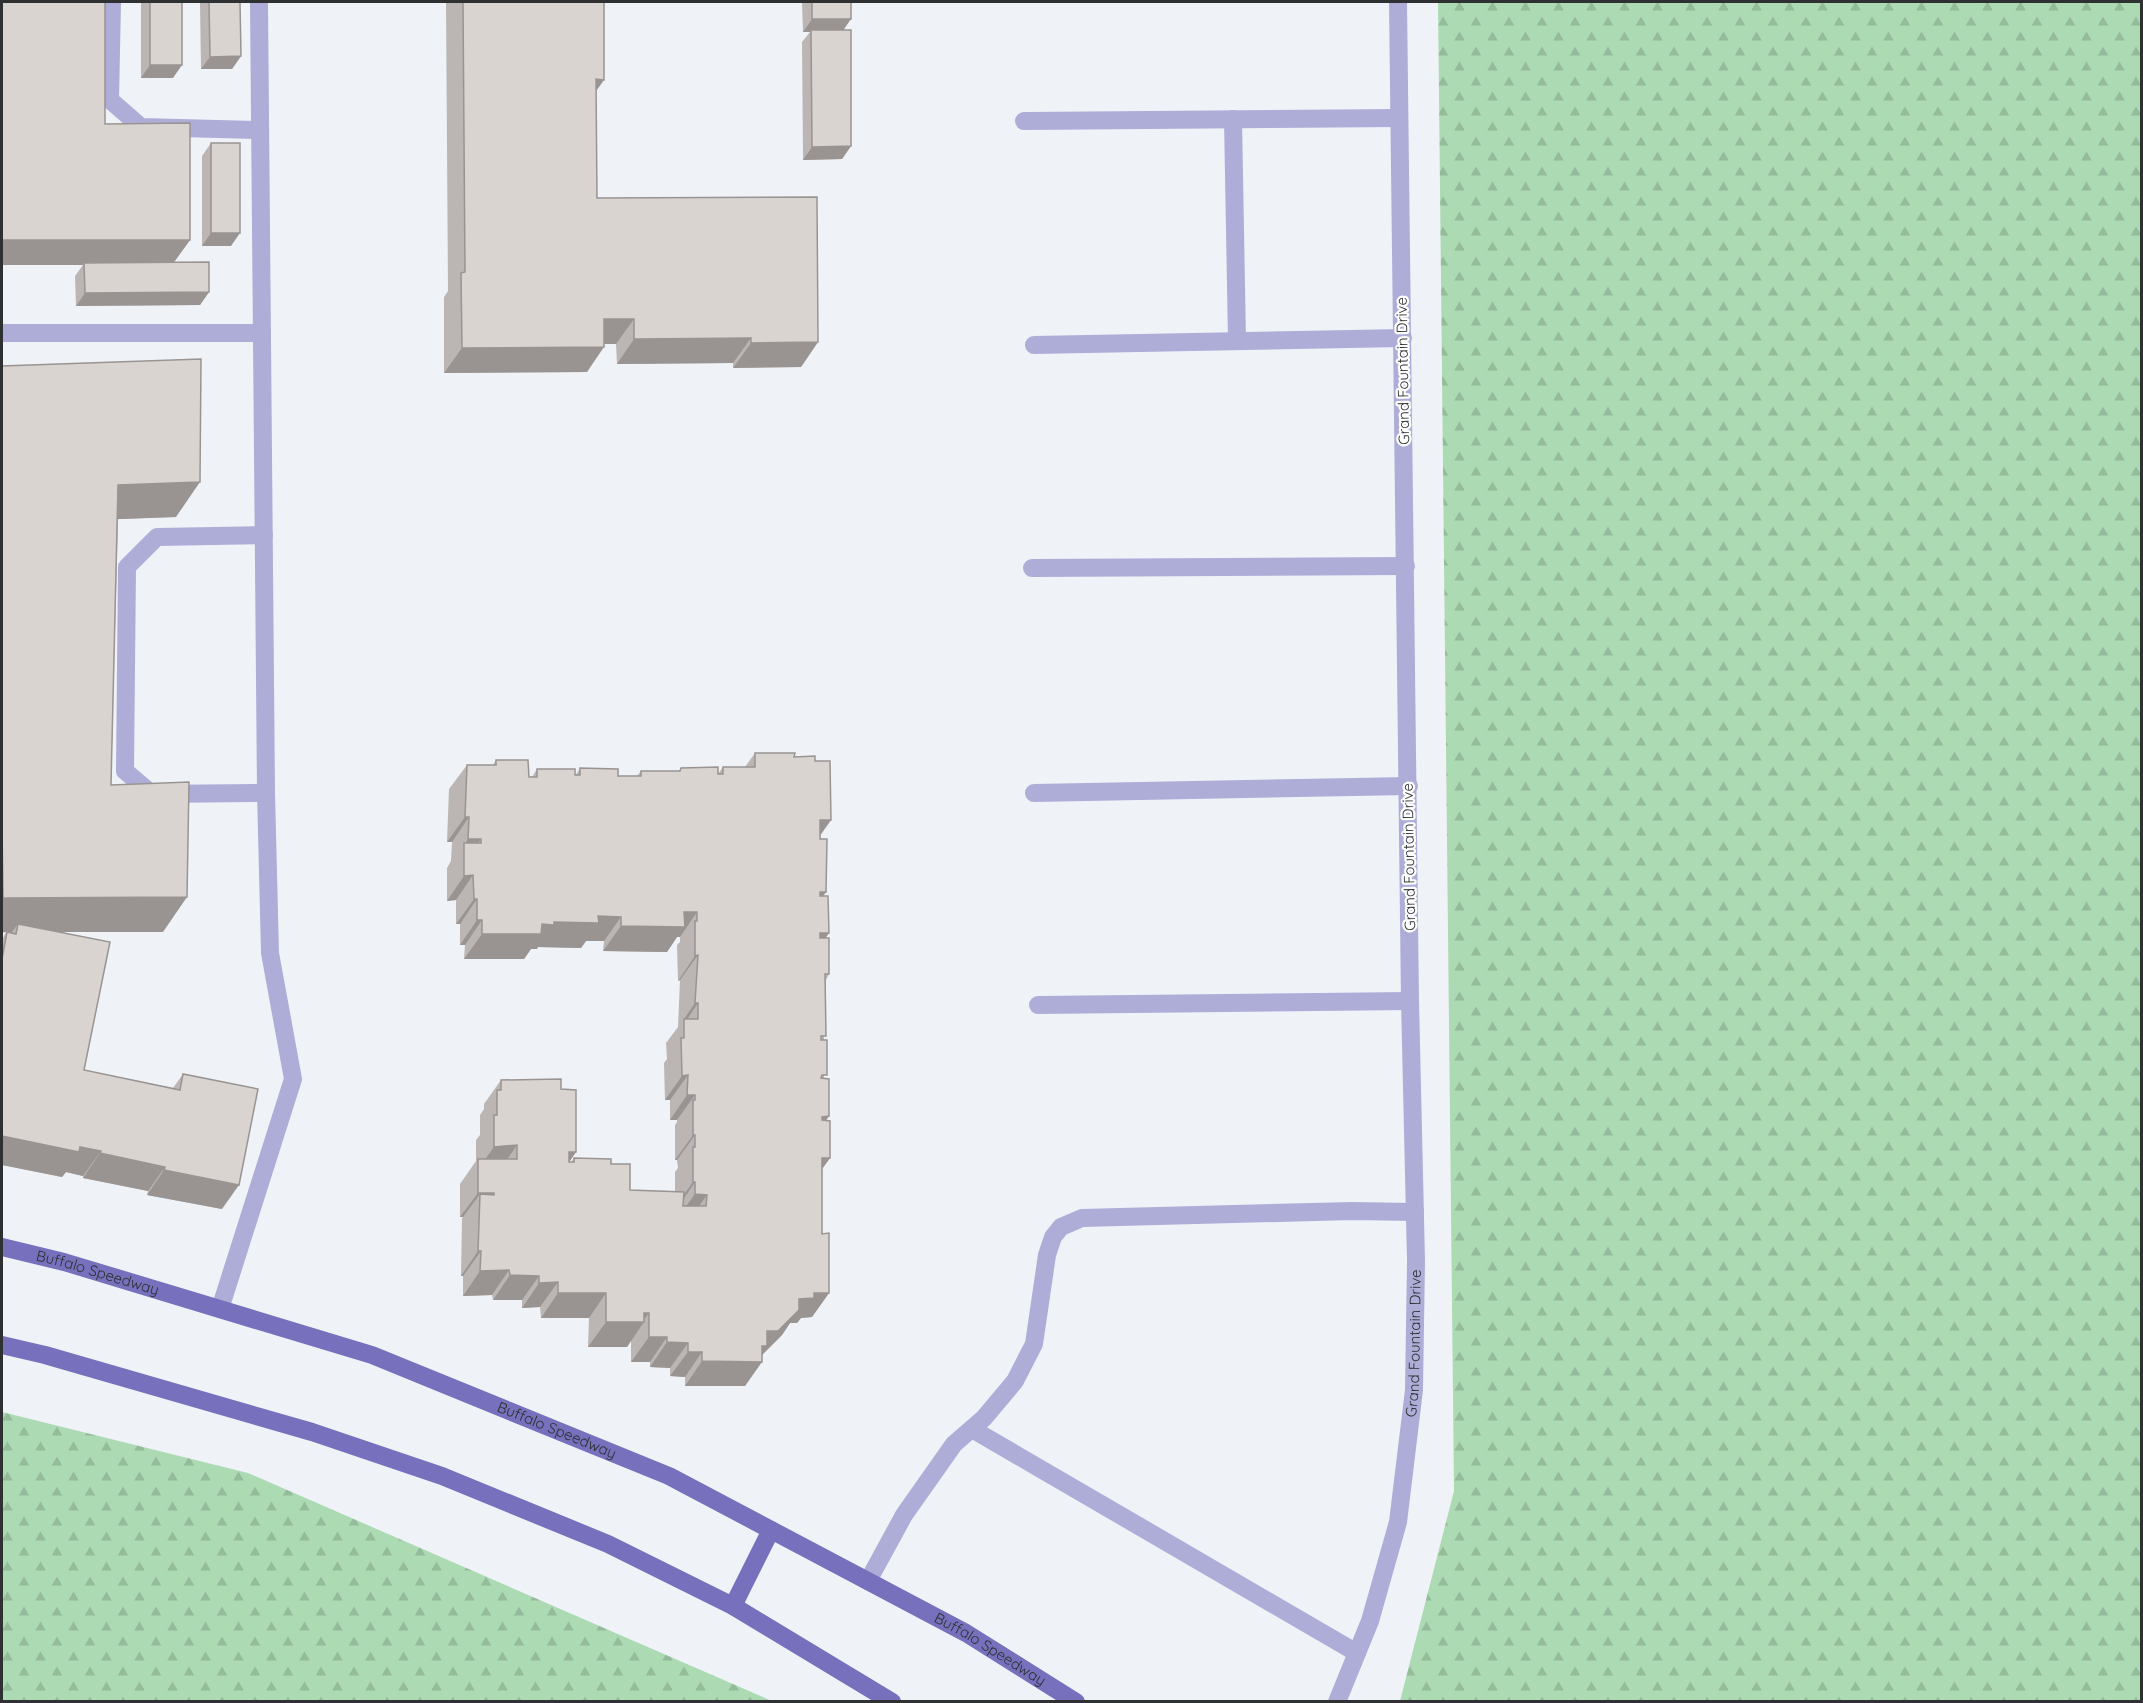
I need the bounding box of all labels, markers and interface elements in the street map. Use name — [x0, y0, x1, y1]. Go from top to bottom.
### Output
street label: Grand Fountain Drive — [1392, 297, 1413, 445]
street label: Grand Fountain Drive — [1398, 783, 1419, 931]
street label: Buffalo Speedway — [34, 1246, 162, 1299]
street label: Grand Fountain Drive — [1401, 1269, 1425, 1418]
street label: Buffalo Speedway — [494, 1397, 619, 1463]
street label: Buffalo Speedway — [931, 1608, 1050, 1690]

